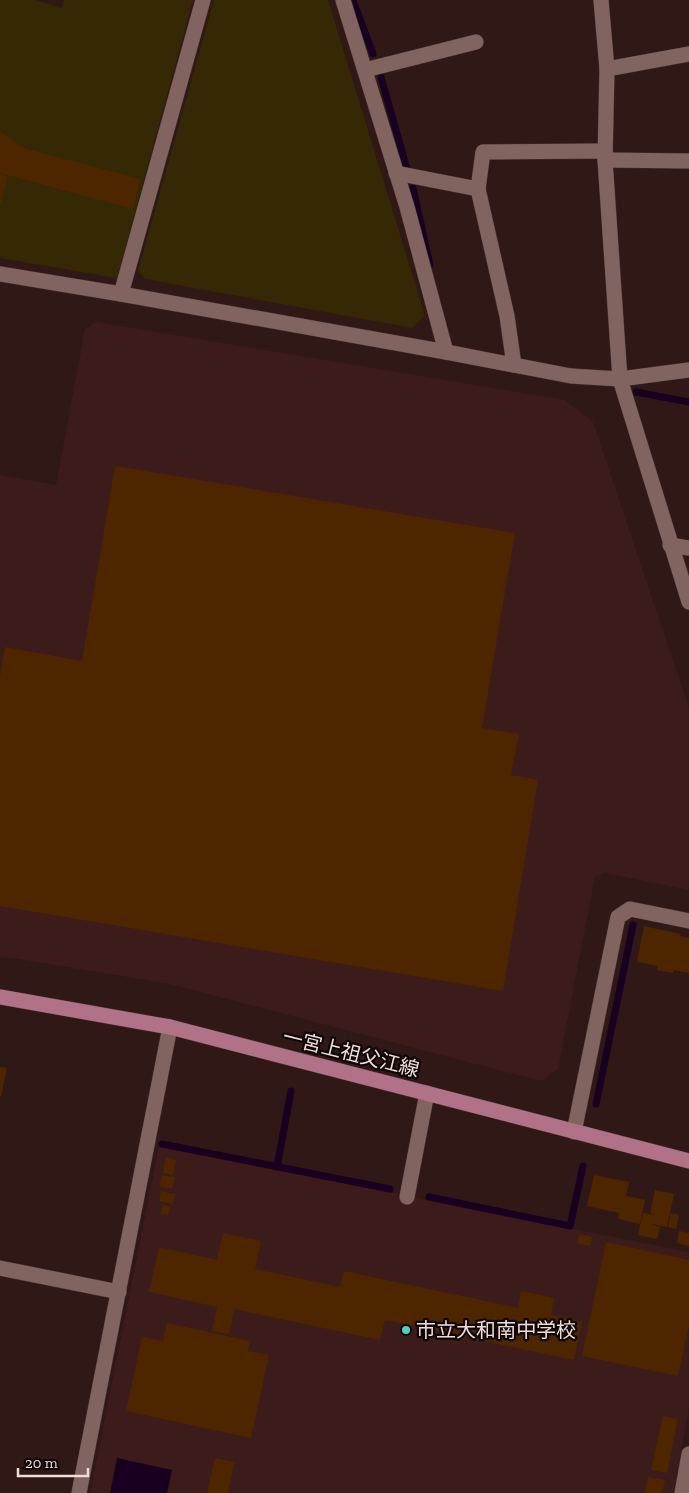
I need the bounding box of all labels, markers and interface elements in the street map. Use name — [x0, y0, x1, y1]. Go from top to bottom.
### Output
street label: 一宮上祖父江線 — [280, 1024, 422, 1082]
place label: 市立大和南中学校 — [416, 1318, 576, 1342]
marker: 市立大和南中学校 — [400, 1324, 412, 1336]
scale bar — [18, 1446, 88, 1478]
text: 20 m — [25, 1454, 58, 1472]

